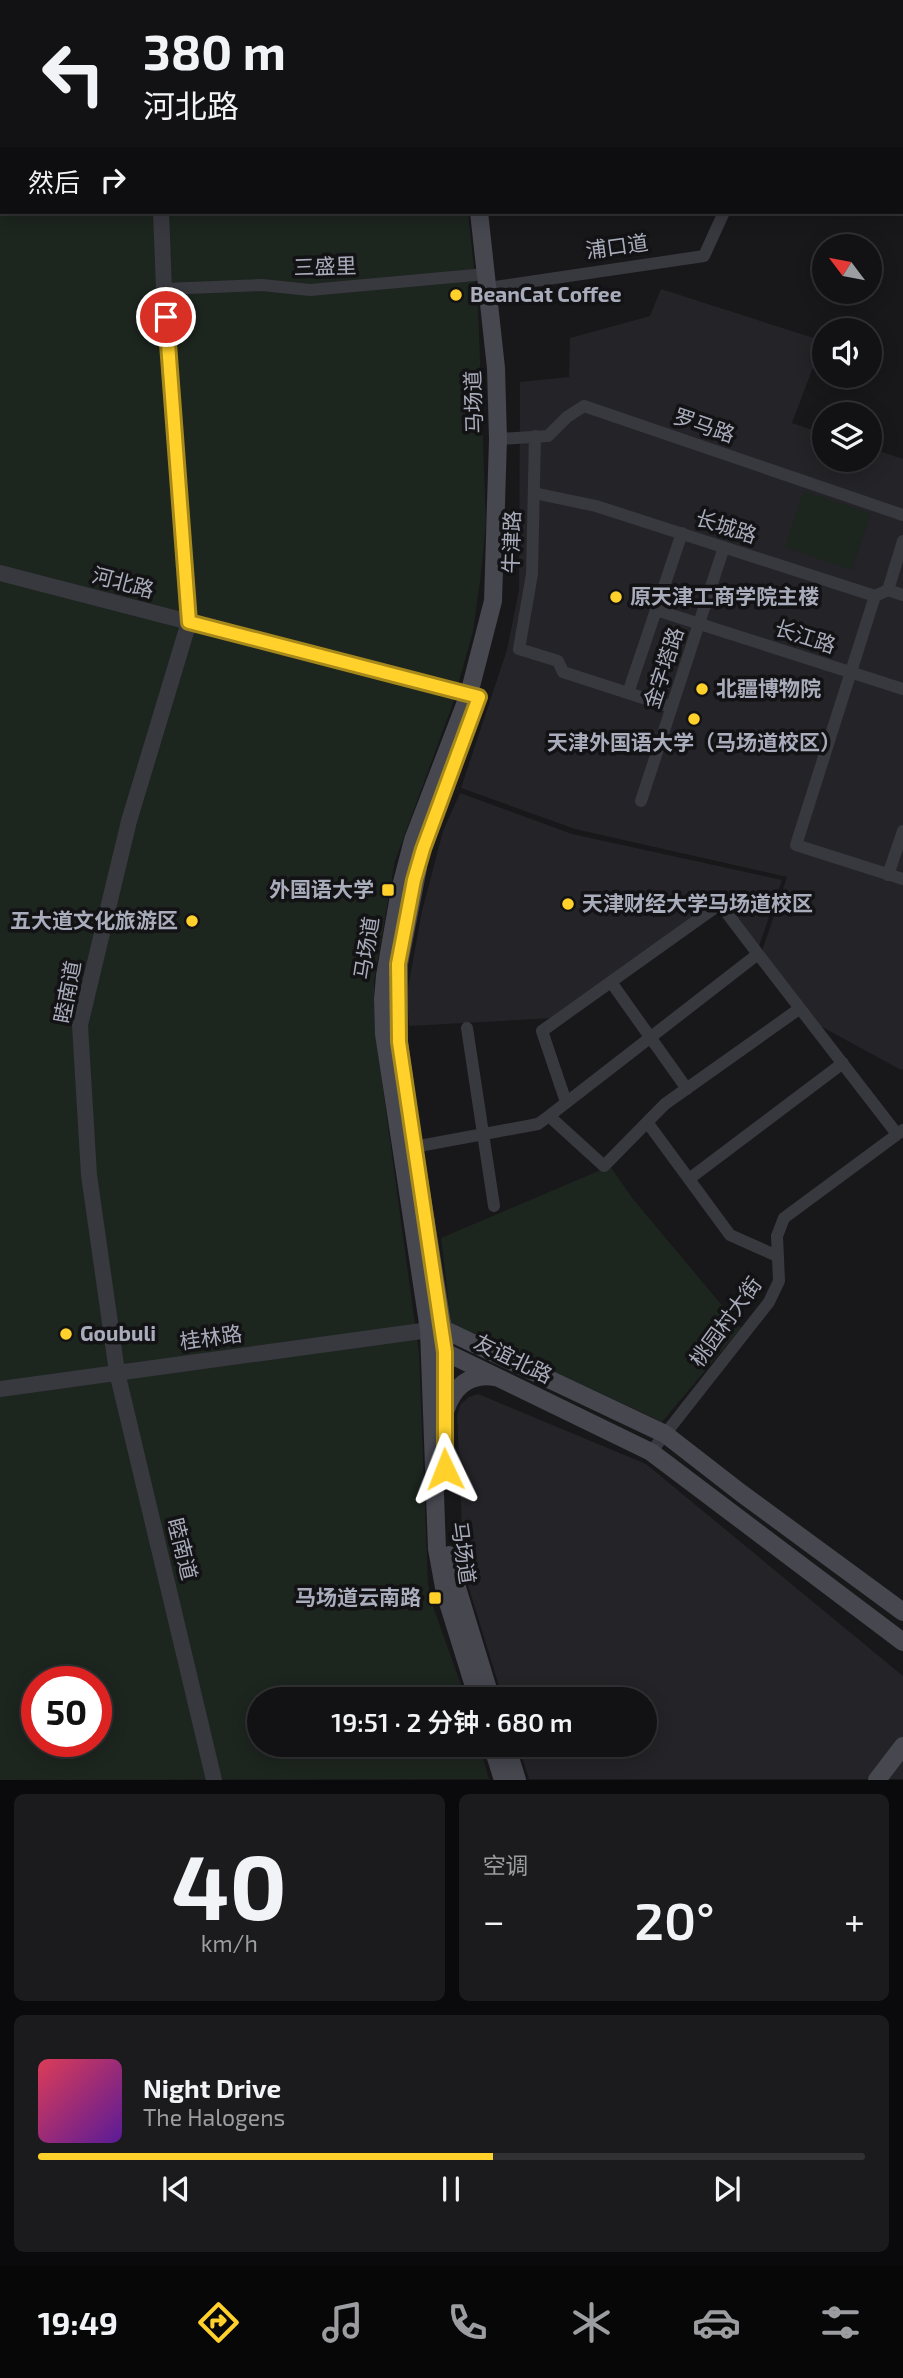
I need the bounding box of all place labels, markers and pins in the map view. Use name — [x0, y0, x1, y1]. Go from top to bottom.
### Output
place label: BeanCat Coffee — [470, 281, 622, 306]
pin — [136, 287, 196, 347]
marker: BeanCat Coffee — [448, 287, 464, 303]
place label: 原天津工商学院主楼 — [630, 583, 819, 608]
marker: 原天津工商学院主楼 — [608, 589, 624, 605]
place label: 北疆博物院 — [716, 675, 821, 700]
marker: 北疆博物院 — [694, 681, 710, 697]
marker: 天津外国语大学（马场道校区） — [686, 711, 702, 727]
place label: 天津外国语大学（马场道校区） — [547, 729, 841, 754]
place label: 外国语大学 — [269, 876, 374, 901]
marker: 外国语大学 — [380, 882, 396, 898]
place label: 天津财经大学马场道校区 — [582, 890, 813, 915]
marker: 天津财经大学马场道校区 — [560, 896, 576, 912]
place label: 五大道文化旅游区 — [10, 907, 178, 932]
marker: 五大道文化旅游区 — [184, 913, 200, 929]
place label: Goubuli — [80, 1320, 156, 1345]
marker: Goubuli — [58, 1326, 74, 1342]
place label: 马场道云南路 — [295, 1584, 421, 1609]
marker: 马场道云南路 — [427, 1590, 443, 1606]

